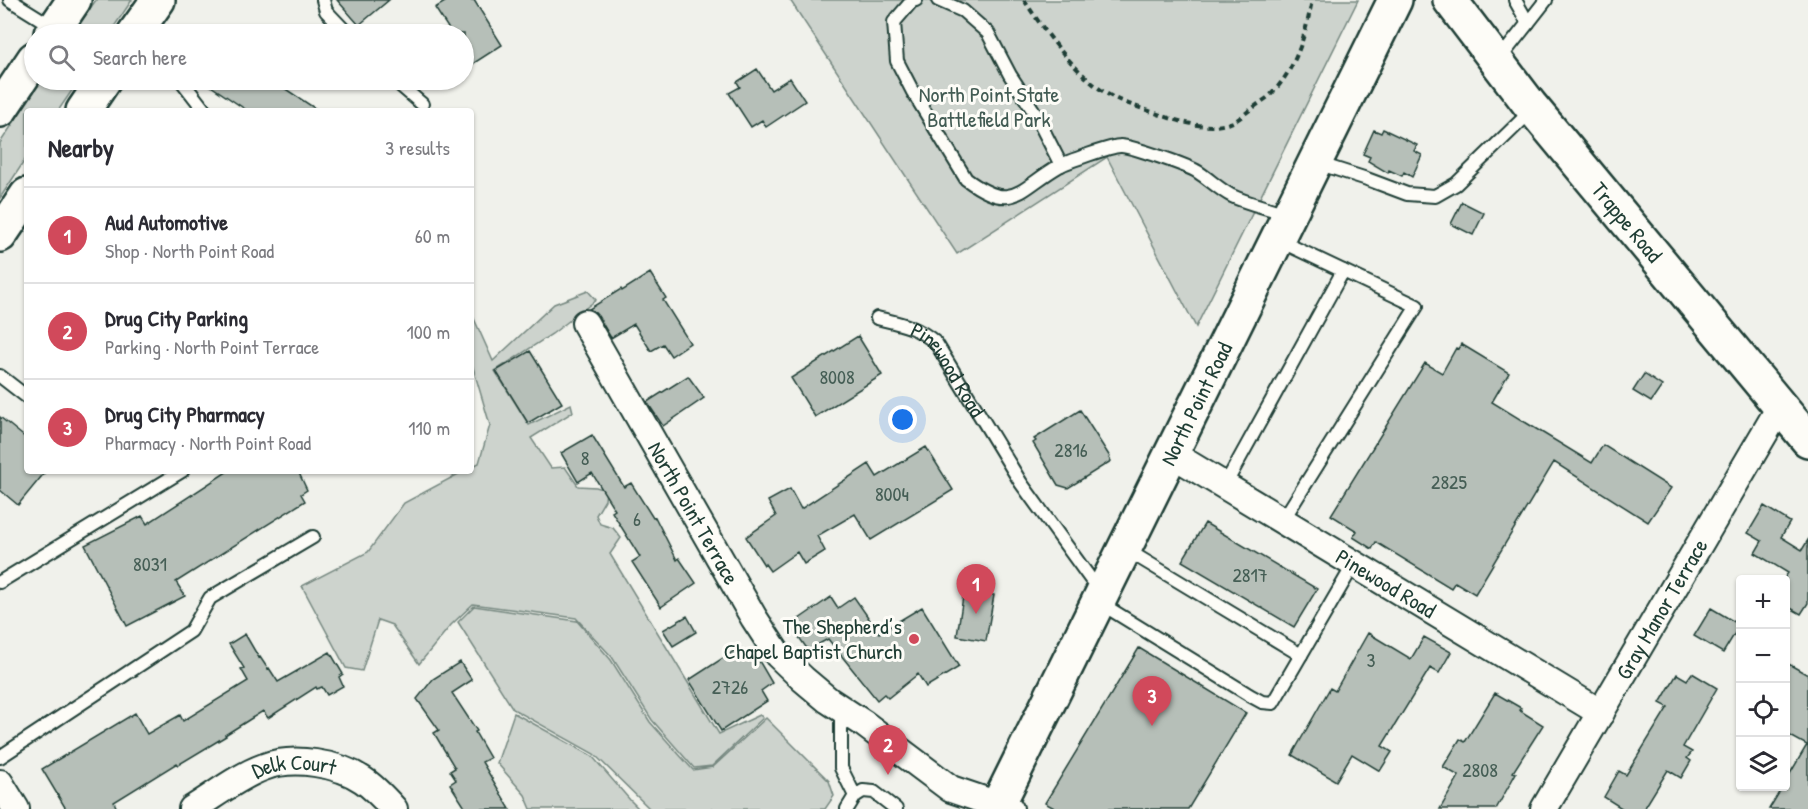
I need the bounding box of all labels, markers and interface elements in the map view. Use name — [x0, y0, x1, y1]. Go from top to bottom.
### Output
search box — [24, 24, 474, 90]
icon: search — [45, 41, 78, 74]
text: Search here — [93, 42, 187, 72]
park label: North Point State Battlefield Park — [919, 79, 1059, 134]
text: Nearby — [48, 130, 114, 165]
text: 3 results — [385, 134, 450, 161]
street label: Trappe Road — [1585, 175, 1670, 269]
text: Aud Automotive — [105, 207, 228, 237]
text: 1 — [64, 222, 71, 249]
text: 60 m — [415, 222, 450, 249]
text: Shop · North Point Road — [105, 237, 274, 264]
text: Drug City Parking — [105, 303, 248, 333]
street label: Pinewood Road — [906, 315, 993, 423]
text: 2 — [63, 318, 72, 345]
text: 100 m — [407, 318, 450, 345]
text: Parking · North Point Terrace — [105, 333, 319, 360]
street label: North Point Road — [1153, 337, 1239, 470]
house number: 8008 — [819, 363, 855, 390]
text: Drug City Pharmacy — [105, 399, 265, 429]
your location — [888, 405, 917, 434]
text: 3 — [63, 414, 72, 441]
text: 110 m — [408, 414, 450, 441]
text: Pharmacy · North Point Road — [105, 429, 311, 456]
street label: North Point Terrace — [641, 436, 747, 590]
house number: 2816 — [1054, 436, 1088, 463]
house number: 8 — [581, 444, 589, 471]
house number: 2825 — [1431, 468, 1467, 495]
house number: 8004 — [875, 480, 909, 507]
house number: 6 — [633, 505, 641, 532]
street label: Gray Manor Terrace — [1608, 533, 1715, 685]
street label: Pinewood Road — [1330, 541, 1442, 625]
house number: 8031 — [133, 550, 167, 577]
house number: 2817 — [1232, 561, 1268, 588]
pin: 1 — [956, 564, 996, 614]
map controls — [1736, 575, 1790, 791]
button: + — [1736, 575, 1790, 629]
place label: The Shepherd’s Chapel Baptist Church — [724, 611, 902, 666]
button: − — [1736, 629, 1790, 683]
marker: The Shepherd’s Chapel Baptist Church — [907, 632, 921, 646]
house number: 3 — [1367, 646, 1376, 673]
house number: 2726 — [712, 673, 748, 700]
pin: 3 — [1132, 676, 1172, 726]
button: locate — [1736, 683, 1790, 737]
pin: 2 — [868, 726, 908, 775]
button: layers — [1736, 737, 1790, 791]
street label: Delk Court — [247, 747, 340, 785]
house number: 2808 — [1462, 756, 1498, 783]

